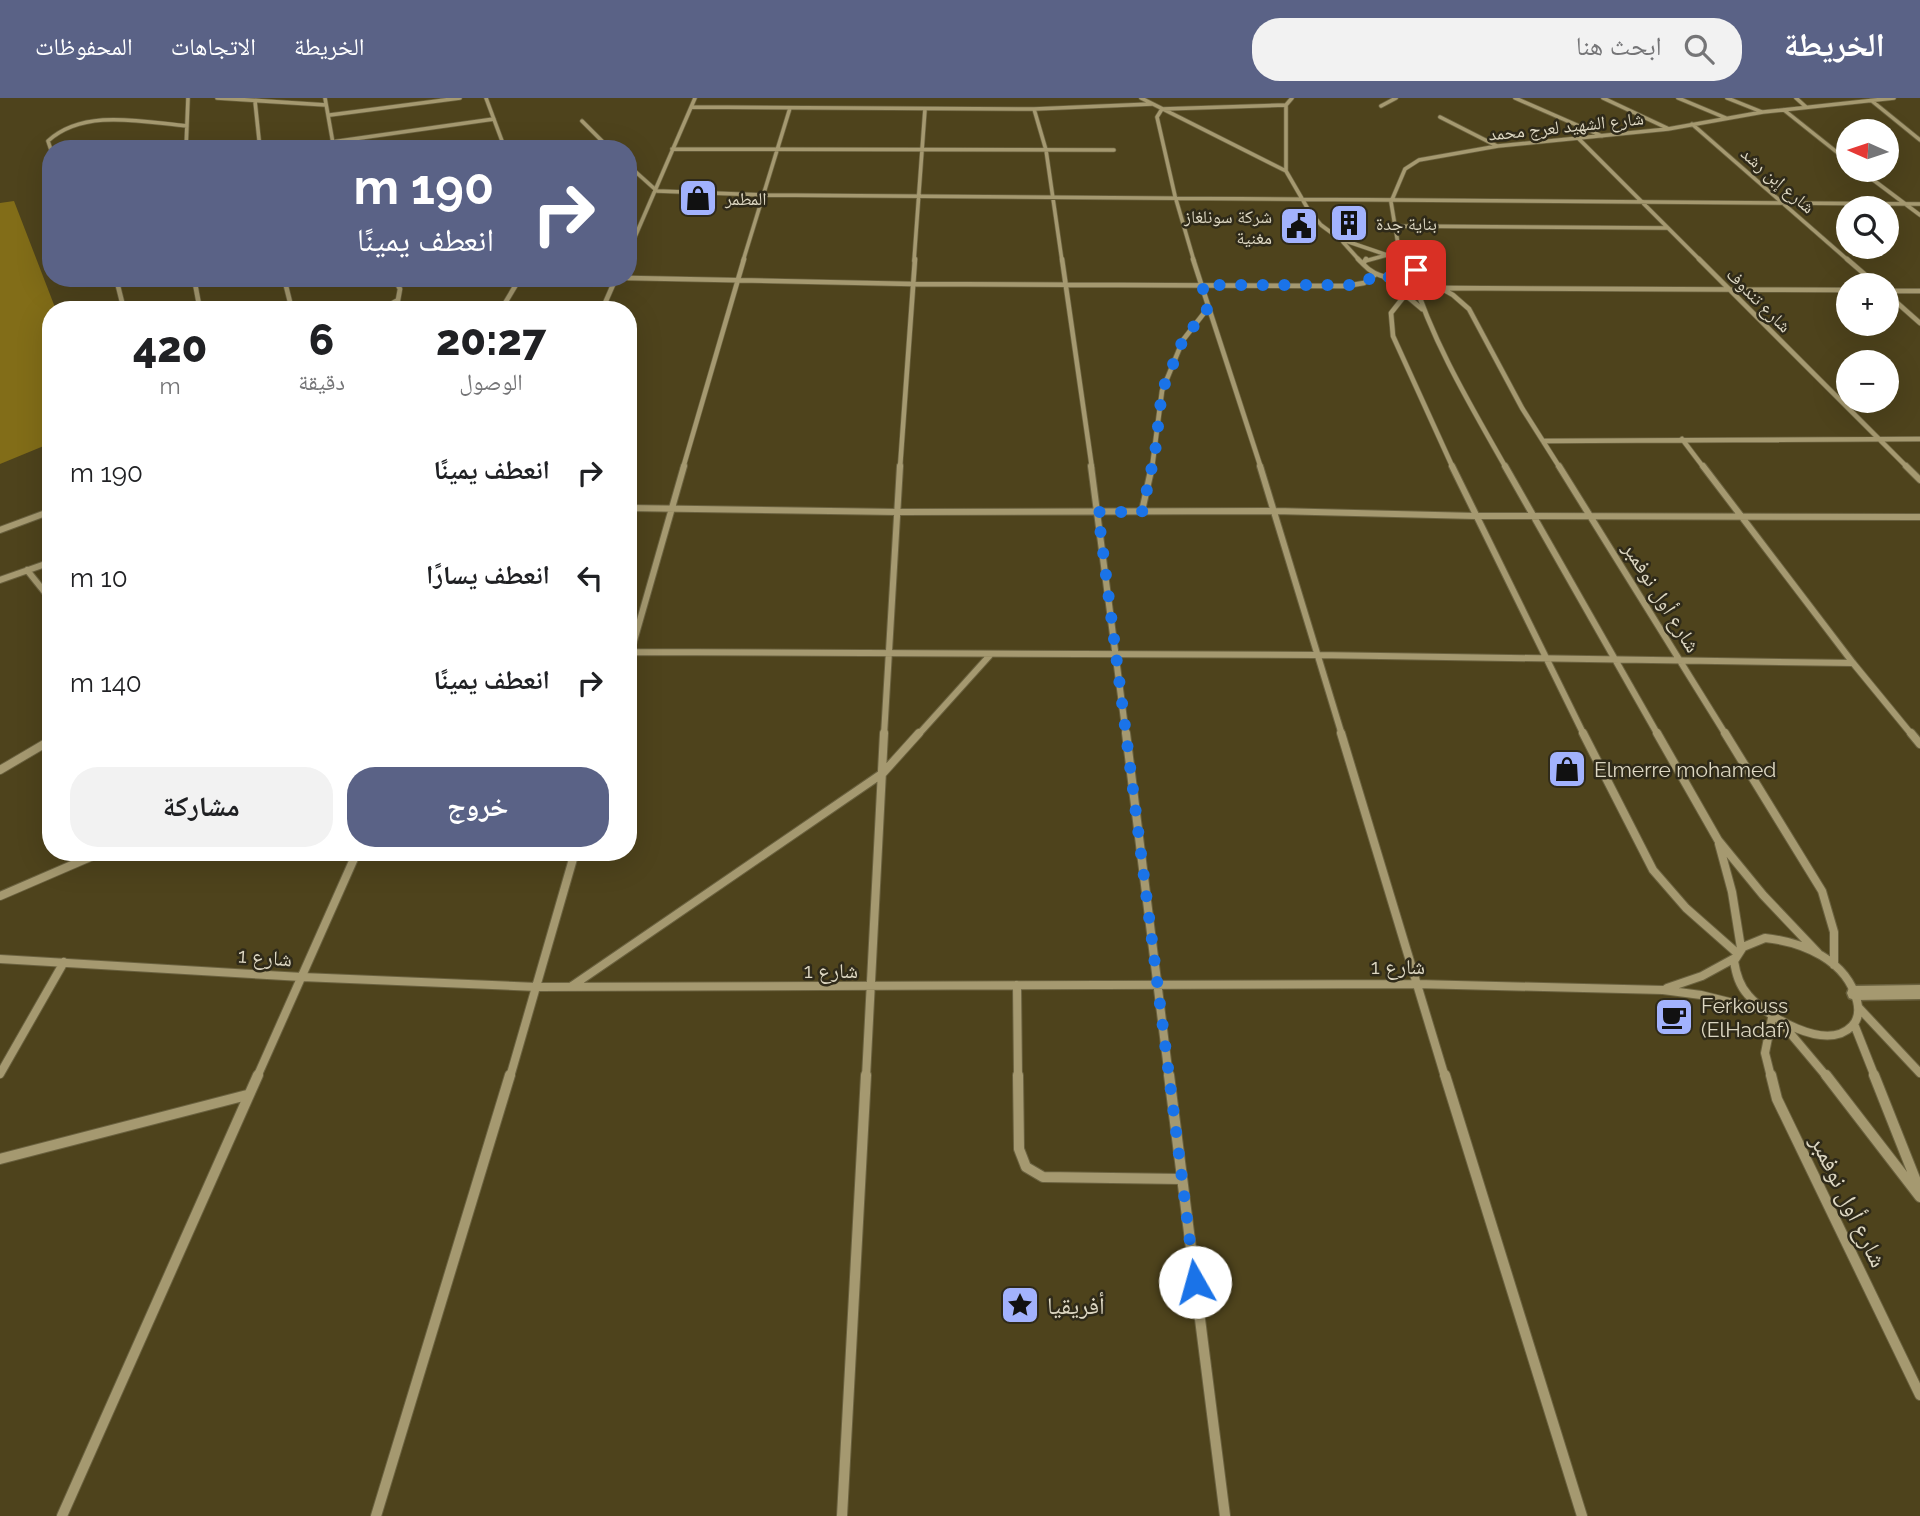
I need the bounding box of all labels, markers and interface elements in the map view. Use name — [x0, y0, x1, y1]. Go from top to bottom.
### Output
search box — [1252, 18, 1742, 81]
text: الخريطة — [1784, 25, 1885, 64]
icon: search — [1680, 30, 1718, 68]
text: ابحث هنا — [1576, 31, 1662, 61]
text: المحفوظات — [35, 32, 133, 61]
text: الاتجاهات — [171, 32, 256, 61]
text: الخريطة — [294, 32, 365, 61]
street label: شارع الشهيد لعرج محمد — [1487, 107, 1645, 147]
north arrow — [1836, 119, 1899, 182]
map controls — [1836, 119, 1899, 413]
street label: شارع إبن رشد — [1736, 142, 1819, 219]
text: 190 m — [353, 158, 494, 215]
icon: right — [518, 168, 609, 259]
shop icon: المطمر — [677, 177, 719, 219]
place label: المطمر — [724, 188, 767, 209]
button: search — [1836, 196, 1899, 259]
building icon: بناية جدة — [1328, 202, 1370, 244]
public building icon: شركة سونلغاز مغنية — [1278, 205, 1320, 247]
place label: شركة سونلغاز مغنية — [1183, 206, 1272, 248]
place label: بناية جدة — [1376, 213, 1437, 234]
text: انعطف يمينًا — [357, 221, 494, 258]
pin — [1386, 240, 1446, 300]
icon: arrive — [1397, 251, 1435, 289]
street label: شارع تندوف — [1722, 263, 1796, 337]
button: + — [1836, 273, 1899, 336]
text: 6 — [309, 316, 334, 365]
text: 20:27 — [436, 316, 546, 365]
text: 420 — [133, 323, 207, 372]
button: − — [1836, 350, 1899, 413]
text: دقيقة — [298, 368, 345, 395]
text: الوصول — [459, 368, 523, 395]
text: m — [160, 372, 181, 399]
icon: right — [571, 454, 609, 492]
text: انعطف يمينًا — [433, 455, 550, 485]
text: 190 m — [70, 458, 143, 488]
street label: شارع أول نوفمبر — [1617, 536, 1706, 657]
icon: left — [571, 559, 609, 597]
text: انعطف يسارًا — [426, 560, 550, 590]
text: 10 m — [70, 563, 128, 593]
icon: right — [571, 664, 609, 702]
text: انعطف يمينًا — [433, 665, 550, 695]
text: 140 m — [70, 668, 142, 698]
shop icon: Elmerre mohamed — [1546, 748, 1588, 790]
place label: Elmerre mohamed — [1594, 757, 1776, 782]
button: مشاركة — [70, 767, 333, 847]
button: خروج — [347, 767, 609, 847]
street label: شارع 1 — [237, 943, 293, 972]
street label: شارع 1 — [1371, 954, 1425, 980]
street label: شارع 1 — [804, 958, 858, 984]
place label: Ferkouss (ElHadaf) — [1701, 993, 1790, 1042]
cafe icon: Ferkouss (ElHadaf) — [1653, 996, 1695, 1038]
street label: شارع أول نوفمبر — [1803, 1129, 1894, 1272]
position arrow — [1158, 1245, 1232, 1319]
place icon: أفريقيا — [999, 1284, 1041, 1326]
place label: أفريقيا — [1047, 1291, 1105, 1320]

